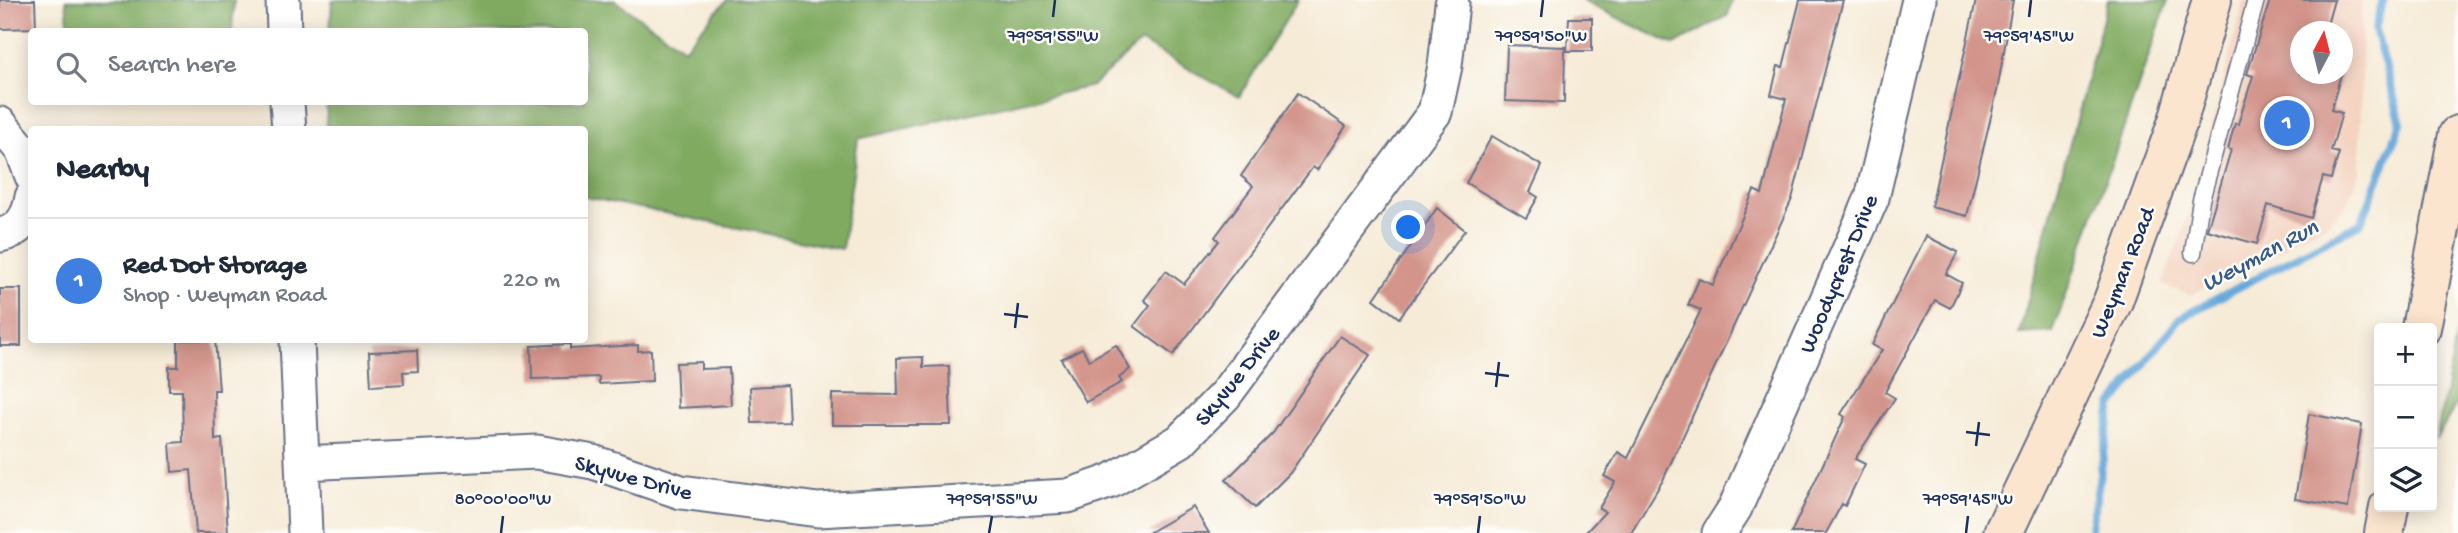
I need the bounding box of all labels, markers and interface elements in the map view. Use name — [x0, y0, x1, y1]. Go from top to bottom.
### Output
north arrow — [2290, 21, 2353, 84]
text: 79°59'55"W — [1006, 27, 1099, 48]
text: 79°59'50"W — [1494, 27, 1587, 48]
text: 79°59'45"W — [1983, 27, 2074, 48]
search box — [28, 28, 588, 105]
icon: search — [52, 48, 90, 86]
text: Search here — [108, 51, 236, 82]
pin: 1 — [2264, 97, 2310, 149]
text: Nearby — [56, 154, 149, 189]
street label: Woodycrest Drive — [1795, 190, 1886, 358]
street label: Weyman Road — [2086, 203, 2163, 343]
your location — [1391, 210, 1425, 244]
water label: Weyman Run — [2198, 214, 2324, 300]
text: Red Dot Storage — [123, 252, 307, 283]
text: 1 — [74, 268, 84, 295]
text: 220 m — [503, 268, 560, 295]
text: Shop · Weyman Road — [123, 283, 326, 310]
street label: Skyvue Drive — [1190, 321, 1288, 433]
map controls — [2374, 323, 2437, 512]
button: + — [2374, 323, 2437, 386]
button: − — [2374, 386, 2437, 449]
button: layers — [2374, 449, 2437, 512]
street label: Skyvue Drive — [571, 451, 696, 508]
text: 80°00'00"W — [455, 490, 551, 511]
text: 79°59'55"W — [945, 490, 1038, 511]
text: 79°59'50"W — [1433, 490, 1526, 511]
text: 79°59'45"W — [1922, 490, 2013, 511]

